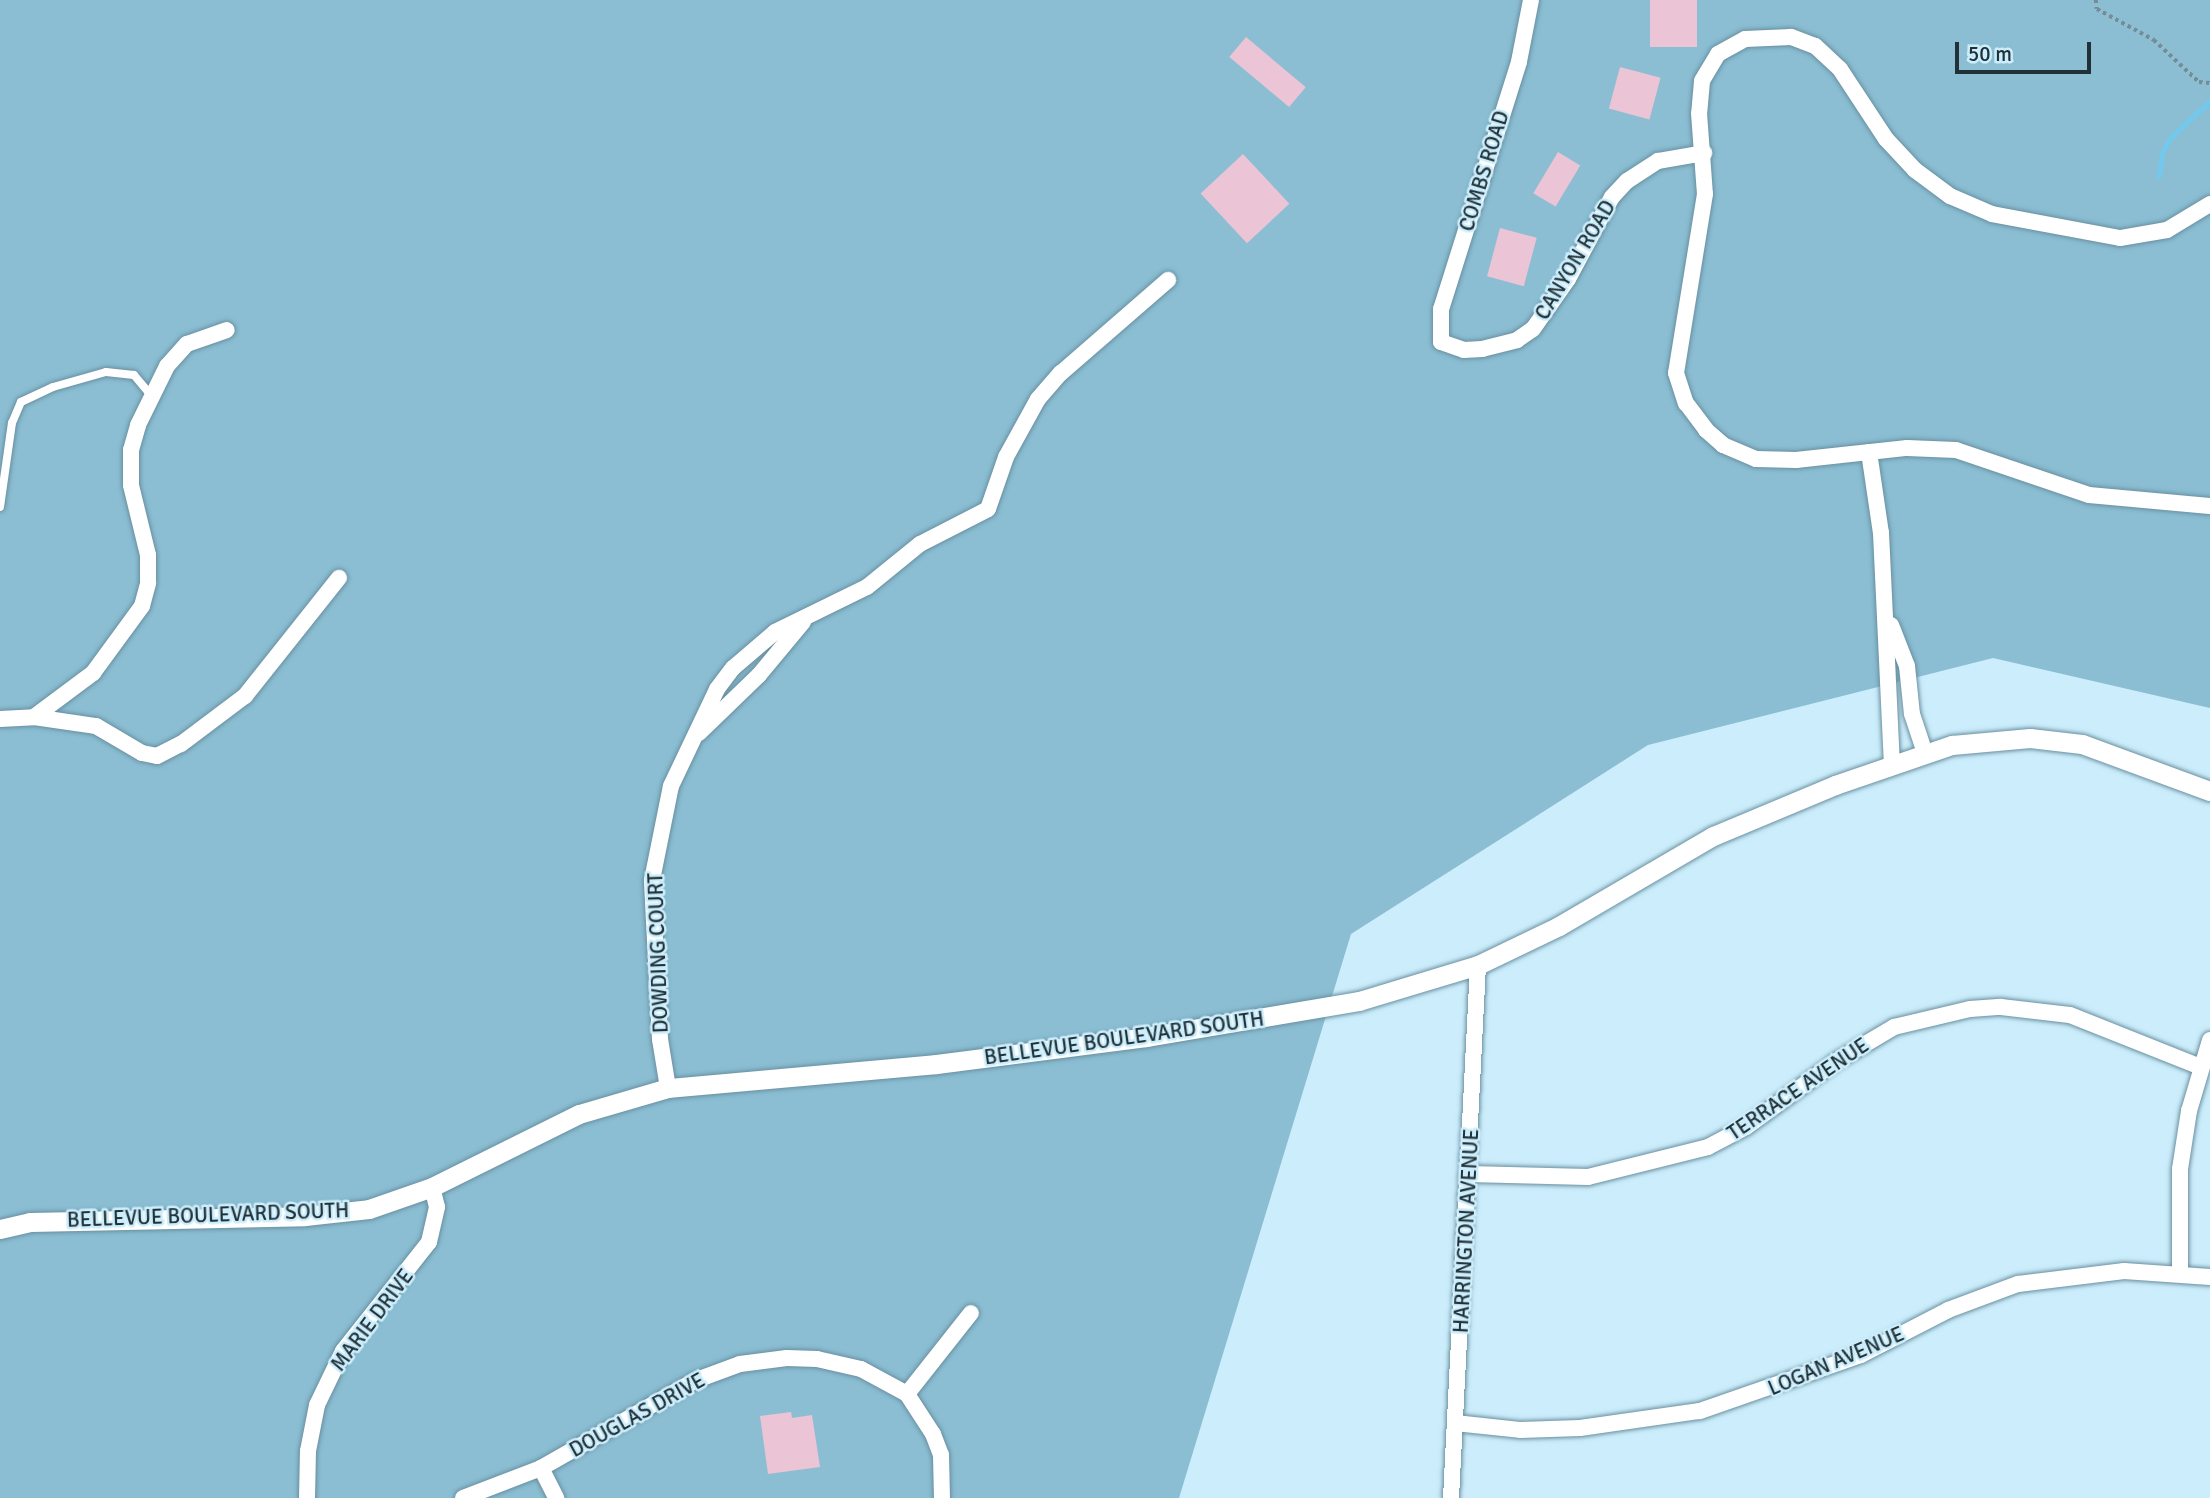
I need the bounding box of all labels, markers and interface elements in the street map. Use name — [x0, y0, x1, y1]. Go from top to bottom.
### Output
scale bar — [1958, 28, 2094, 72]
text: 50 m — [1968, 41, 2012, 67]
street label: COMBS ROAD — [1454, 108, 1514, 234]
street label: CANYON ROAD — [1529, 196, 1621, 324]
street label: DOWDING COURT — [643, 872, 673, 1034]
street label: BELLEVUE BOULEVARD SOUTH — [982, 1006, 1266, 1070]
street label: TERRACE AVENUE — [1723, 1032, 1873, 1146]
street label: HARRINGTON AVENUE — [1448, 1128, 1484, 1334]
street label: BELLEVUE BOULEVARD SOUTH — [66, 1197, 350, 1233]
street label: MARIE DRIVE — [325, 1264, 419, 1376]
street label: LOGAN AVENUE — [1764, 1321, 1908, 1401]
street label: DOUGLAS DRIVE — [565, 1367, 709, 1463]

